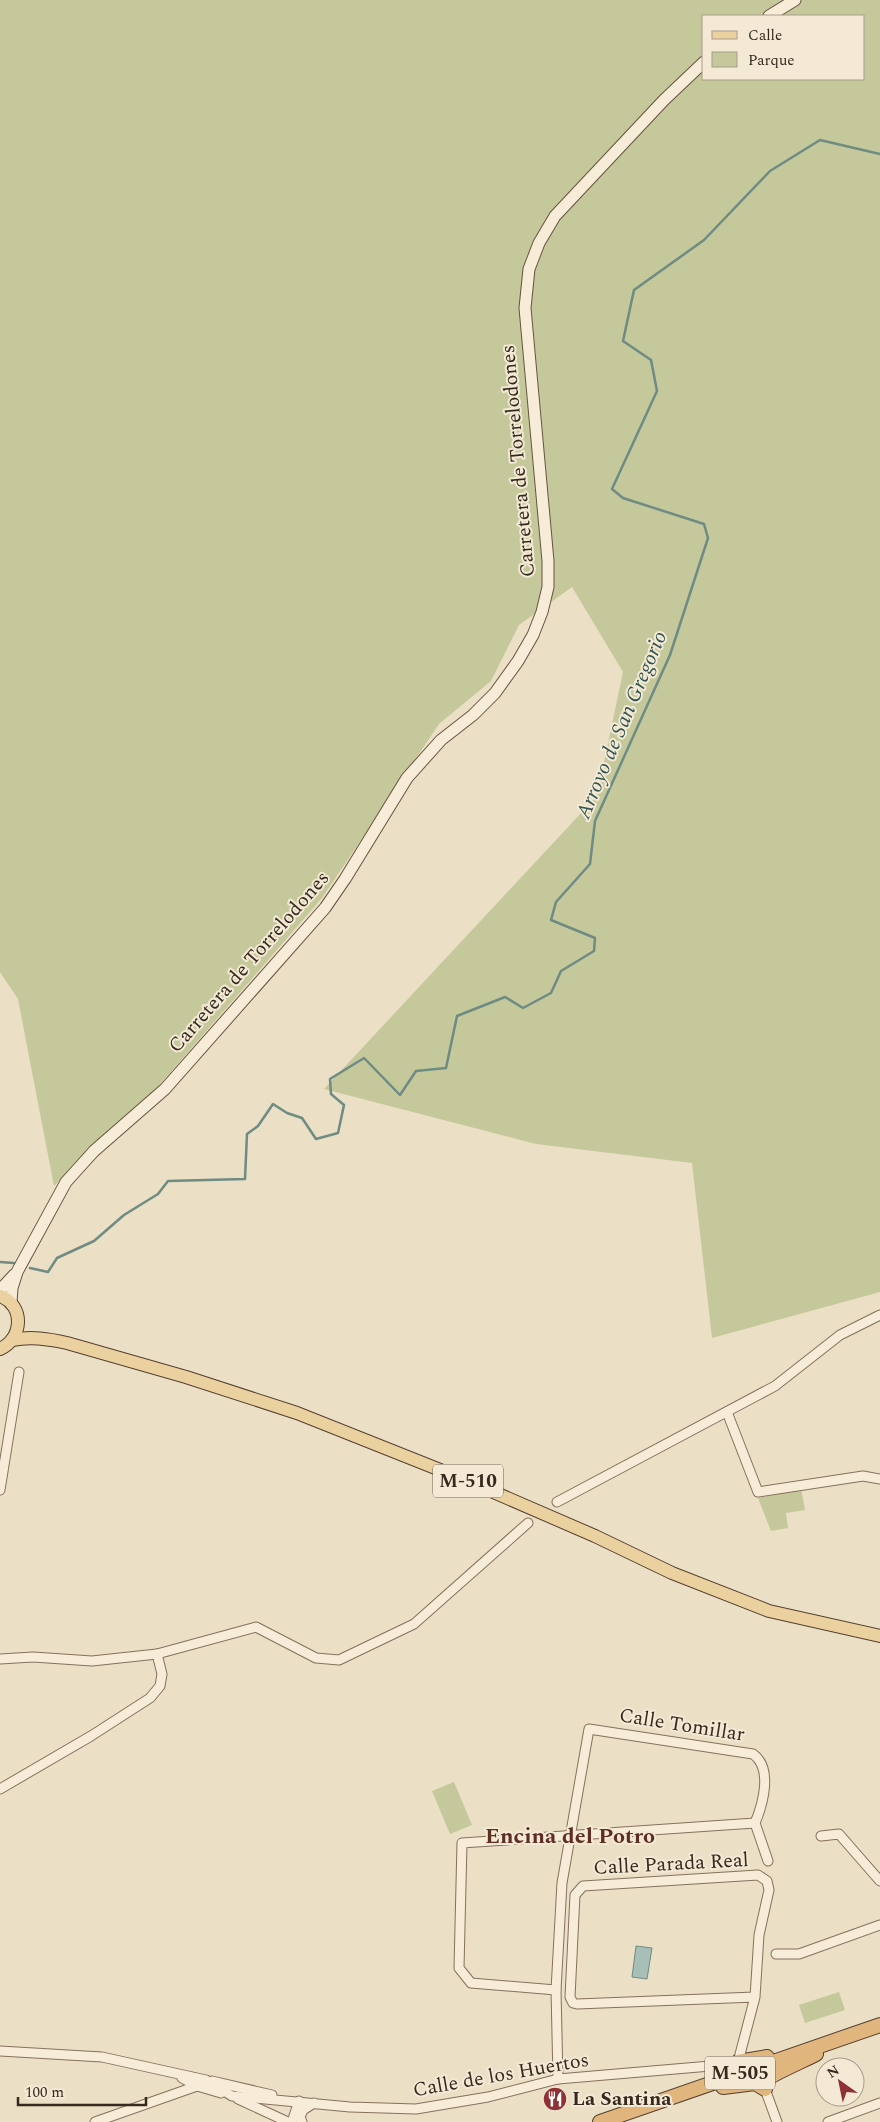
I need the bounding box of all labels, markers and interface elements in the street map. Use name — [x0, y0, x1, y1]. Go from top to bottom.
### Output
legend — [702, 15, 865, 80]
text: Calle — [748, 24, 782, 47]
text: Parque — [748, 49, 795, 72]
street label: Carretera de Torrelodones — [493, 344, 543, 578]
water label: Arroyo de San Gregorio — [568, 626, 676, 825]
street label: Carretera de Torrelodones — [161, 864, 337, 1060]
road number: M-510 — [433, 1464, 503, 1498]
street label: Calle Tomillar — [617, 1700, 747, 1750]
district label: Encina del Potro — [485, 1820, 655, 1853]
street label: Calle Parada Real — [593, 1845, 749, 1883]
street label: Calle de los Huertos — [411, 2045, 591, 2105]
road number: M-505 — [705, 2056, 775, 2090]
north arrow — [815, 2057, 865, 2107]
text: N — [823, 2060, 844, 2083]
scale bar — [18, 2074, 145, 2106]
text: 100 m — [25, 2081, 64, 2104]
place label: La Santina — [572, 2084, 672, 2114]
restaurant icon: La Santina — [542, 2086, 568, 2112]

